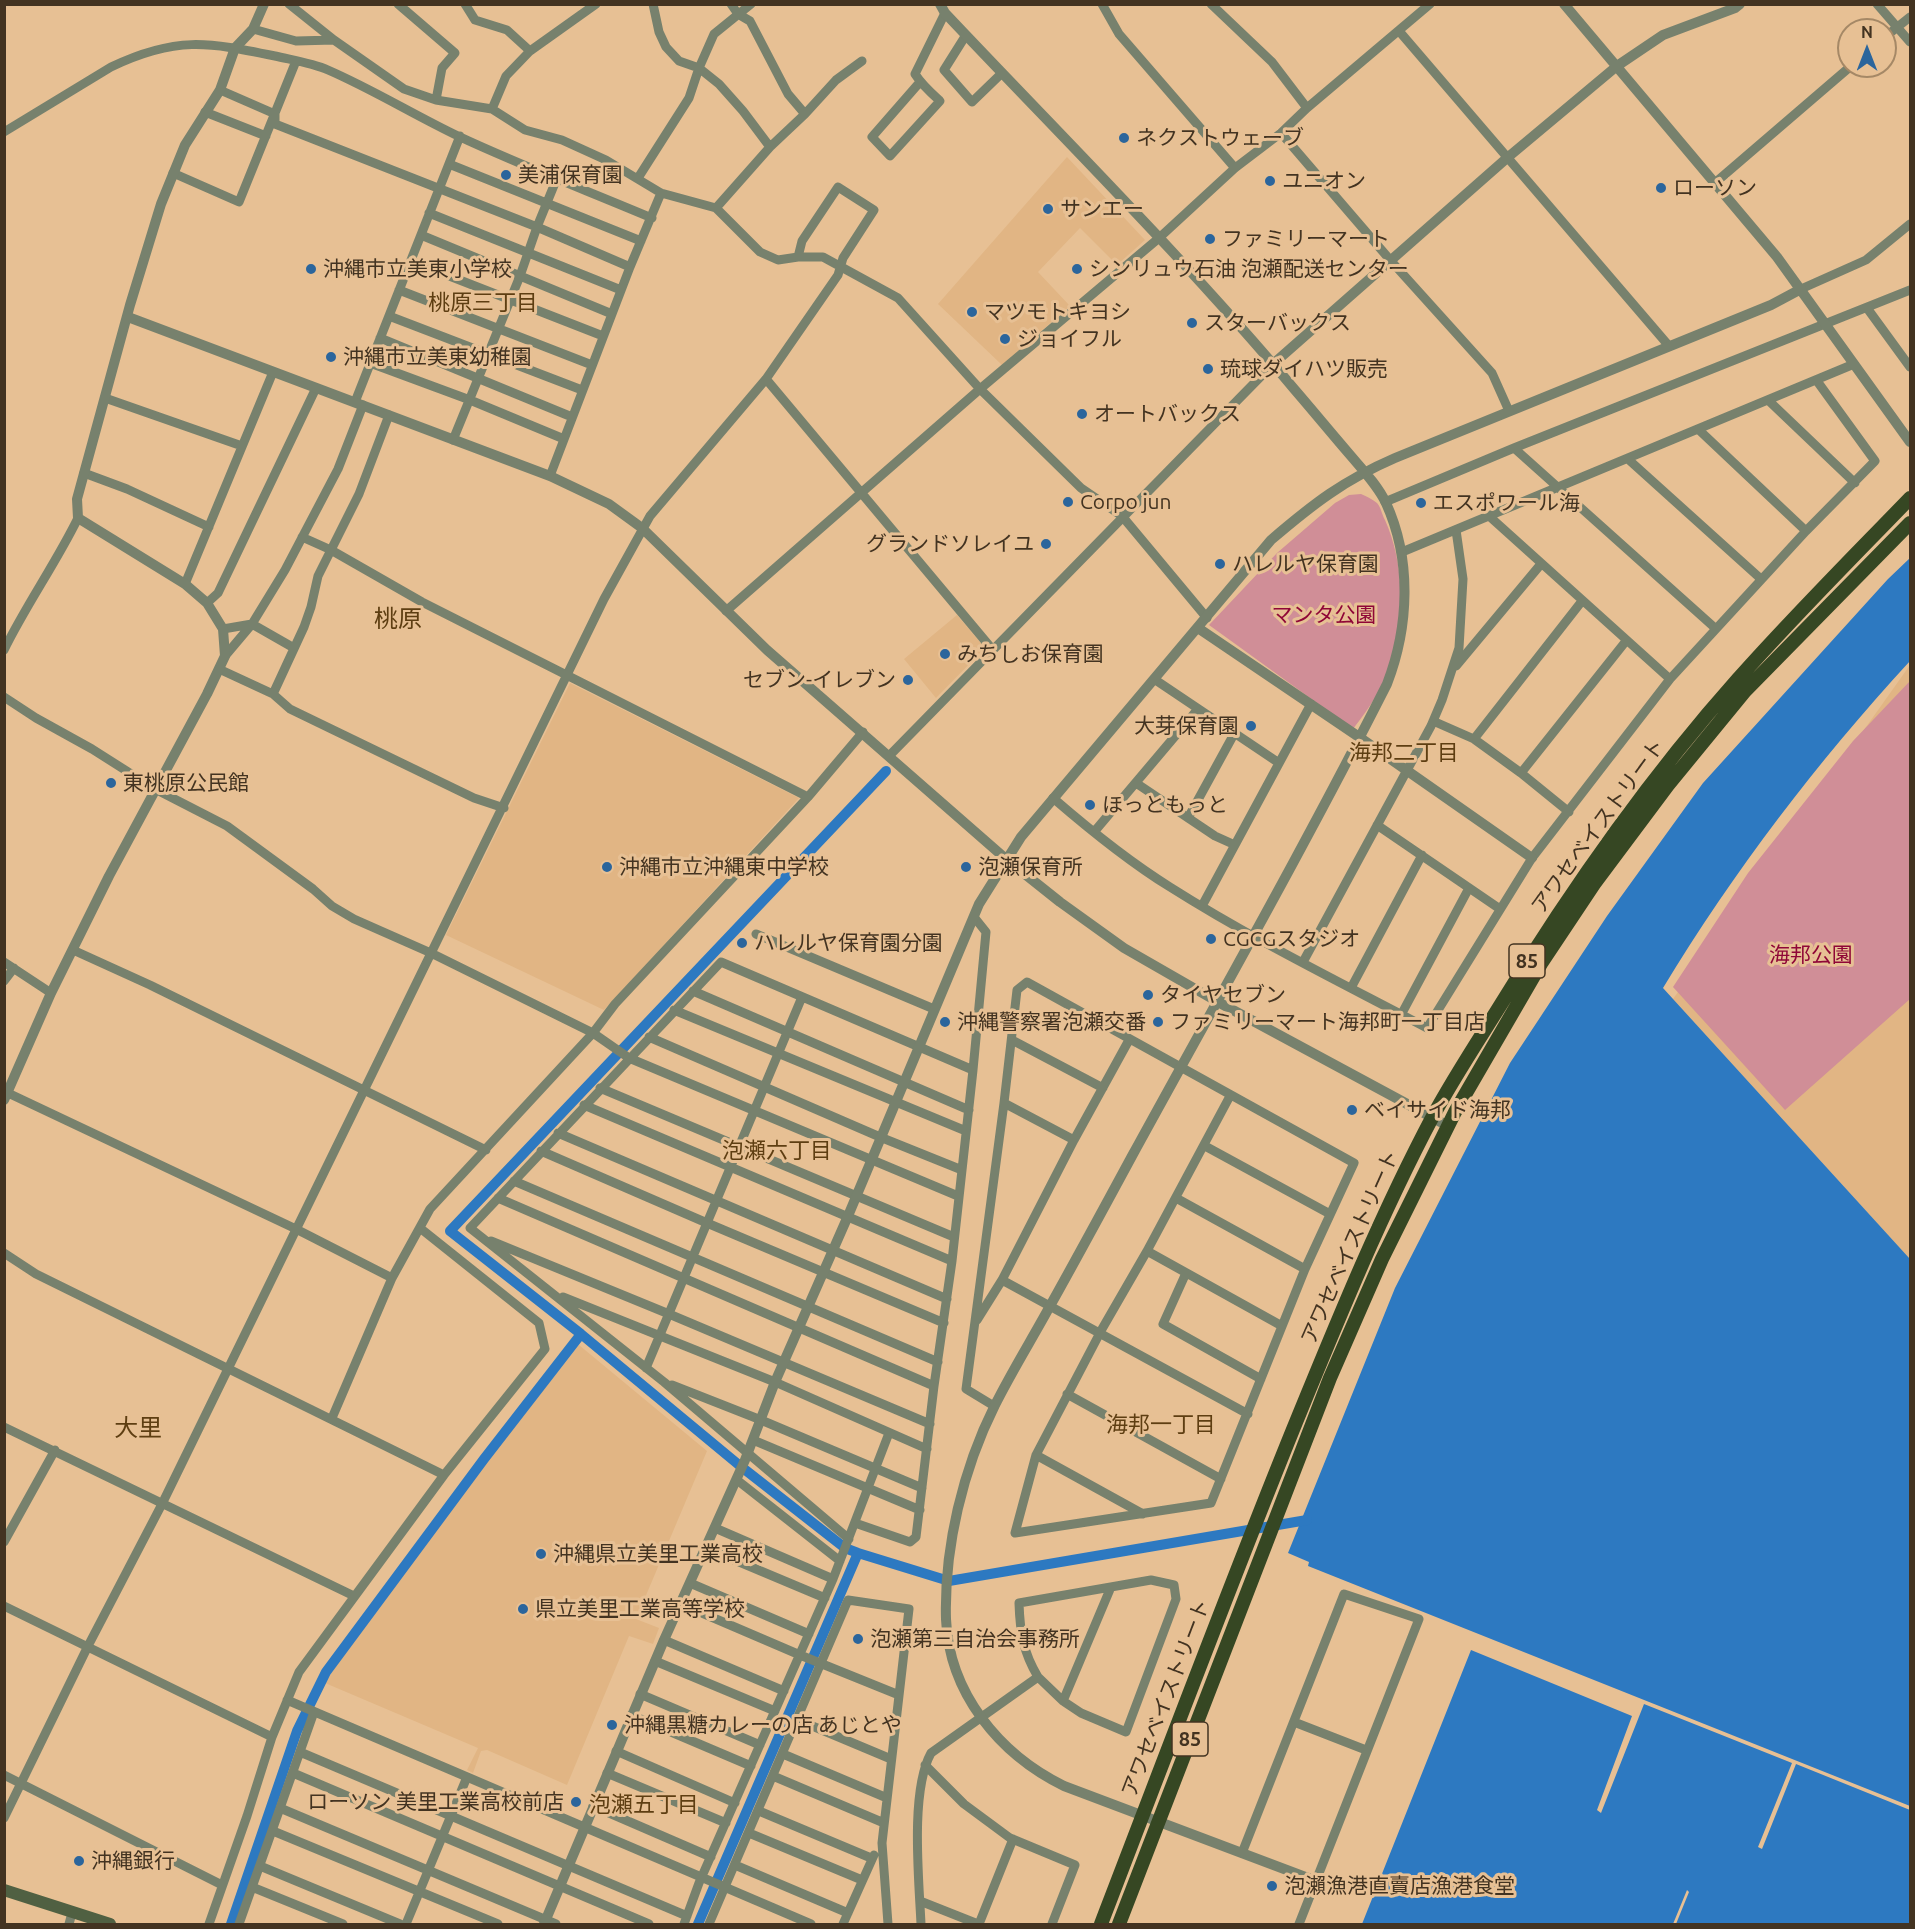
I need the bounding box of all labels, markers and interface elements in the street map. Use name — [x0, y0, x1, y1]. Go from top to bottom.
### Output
north arrow — [1837, 18, 1897, 78]
text: N — [1861, 23, 1873, 41]
place label: ネクストウェーブ — [1136, 125, 1304, 151]
marker: ネクストウェーブ — [1117, 131, 1131, 145]
place label: 美浦保育園 — [518, 162, 623, 188]
marker: 美浦保育園 — [499, 168, 513, 182]
place label: ユニオン — [1282, 168, 1366, 194]
marker: ユニオン — [1263, 174, 1277, 188]
place label: ローソン — [1673, 175, 1757, 201]
marker: ローソン — [1654, 181, 1668, 195]
place label: サンエー — [1060, 196, 1144, 222]
marker: サンエー — [1041, 202, 1055, 216]
place label: ファミリーマート — [1222, 226, 1390, 252]
marker: ファミリーマート — [1203, 232, 1217, 246]
place label: 沖縄市立美東小学校 — [323, 256, 512, 282]
place label: シンリュウ石油 泡瀬配送センター — [1089, 256, 1409, 282]
marker: 沖縄市立美東小学校 — [304, 262, 318, 276]
marker: シンリュウ石油 泡瀬配送センター — [1070, 262, 1084, 276]
district label: 桃原三丁目 — [428, 290, 538, 316]
place label: マツモトキヨシ — [984, 299, 1131, 325]
marker: マツモトキヨシ — [965, 305, 979, 319]
place label: スターバックス — [1204, 310, 1351, 336]
marker: スターバックス — [1185, 316, 1199, 330]
place label: ジョイフル — [1017, 326, 1122, 352]
marker: ジョイフル — [998, 332, 1012, 346]
place label: 沖縄市立美東幼稚園 — [343, 344, 532, 370]
marker: 沖縄市立美東幼稚園 — [324, 350, 338, 364]
place label: 琉球ダイハツ販売 — [1220, 356, 1388, 382]
marker: 琉球ダイハツ販売 — [1201, 362, 1215, 376]
place label: オートバックス — [1094, 401, 1241, 427]
marker: オートバックス — [1075, 407, 1089, 421]
place label: Corpo jun — [1080, 489, 1172, 515]
place label: エスポワール海 — [1433, 490, 1580, 516]
marker: Corpo jun — [1061, 495, 1075, 509]
marker: エスポワール海 — [1414, 496, 1428, 510]
place label: グランドソレイユ — [866, 531, 1034, 557]
marker: グランドソレイユ — [1039, 537, 1053, 551]
place label: ハレルヤ保育園 — [1232, 551, 1379, 577]
marker: ハレルヤ保育園 — [1213, 557, 1227, 571]
park label: マンタ公園 — [1272, 602, 1376, 628]
district label: 桃原 — [374, 605, 422, 633]
place label: みちしお保育園 — [957, 641, 1104, 667]
marker: みちしお保育園 — [938, 647, 952, 661]
place label: セブン-イレブン — [743, 667, 896, 693]
marker: セブン-イレブン — [901, 673, 915, 687]
place label: 大芽保育園 — [1134, 713, 1239, 739]
marker: 大芽保育園 — [1244, 719, 1258, 733]
street label: アワセベイストリート — [1526, 734, 1670, 918]
district label: 海邦二丁目 — [1349, 740, 1459, 766]
place label: 東桃原公民館 — [123, 770, 249, 796]
marker: 東桃原公民館 — [104, 776, 118, 790]
place label: ほっともっと — [1102, 792, 1228, 818]
marker: ほっともっと — [1083, 798, 1097, 812]
place label: 沖縄市立沖縄東中学校 — [619, 854, 829, 880]
place label: 泡瀬保育所 — [978, 854, 1083, 880]
marker: 沖縄市立沖縄東中学校 — [600, 860, 614, 874]
marker: 泡瀬保育所 — [959, 860, 973, 874]
place label: CGCGスタジオ — [1223, 926, 1360, 952]
place label: ハレルヤ保育園分園 — [754, 930, 943, 956]
marker: CGCGスタジオ — [1204, 932, 1218, 946]
marker: ハレルヤ保育園分園 — [735, 936, 749, 950]
park label: 海邦公園 — [1769, 942, 1853, 968]
road number: 85 — [1509, 944, 1545, 978]
place label: タイヤセブン — [1160, 982, 1286, 1008]
marker: タイヤセブン — [1141, 988, 1155, 1002]
place label: 沖縄警察署泡瀬交番 — [957, 1009, 1146, 1035]
place label: ファミリーマート海邦町一丁目店 — [1170, 1009, 1485, 1035]
marker: 沖縄警察署泡瀬交番 — [938, 1015, 952, 1029]
marker: ファミリーマート海邦町一丁目店 — [1151, 1015, 1165, 1029]
place label: ベイサイド海邦 — [1364, 1097, 1511, 1123]
marker: ベイサイド海邦 — [1345, 1103, 1359, 1117]
district label: 泡瀬六丁目 — [722, 1138, 832, 1164]
street label: アワセベイストリート — [1296, 1146, 1404, 1348]
district label: 海邦一丁目 — [1106, 1412, 1216, 1438]
district label: 大里 — [114, 1414, 162, 1442]
place label: 沖縄県立美里工業高校 — [553, 1541, 763, 1567]
marker: 沖縄県立美里工業高校 — [534, 1547, 548, 1561]
street label: アワセベイストリート — [1117, 1595, 1215, 1801]
place label: 県立美里工業高等学校 — [535, 1596, 745, 1622]
marker: 県立美里工業高等学校 — [516, 1602, 530, 1616]
place label: 泡瀬第三自治会事務所 — [870, 1626, 1080, 1652]
marker: 泡瀬第三自治会事務所 — [851, 1632, 865, 1646]
place label: 沖縄黒糖カレーの店 あじとや — [624, 1712, 902, 1738]
marker: 沖縄黒糖カレーの店 あじとや — [605, 1718, 619, 1732]
road number: 85 — [1172, 1722, 1208, 1756]
place label: ローソン 美里工業高校前店 — [307, 1789, 564, 1815]
district label: 泡瀬五丁目 — [589, 1792, 699, 1818]
marker: ローソン 美里工業高校前店 — [569, 1795, 583, 1809]
place label: 沖縄銀行 — [91, 1848, 175, 1874]
marker: 沖縄銀行 — [72, 1854, 86, 1868]
place label: 泡瀨漁港直賣店漁港食堂 — [1284, 1873, 1515, 1899]
marker: 泡瀨漁港直賣店漁港食堂 — [1265, 1879, 1279, 1893]

